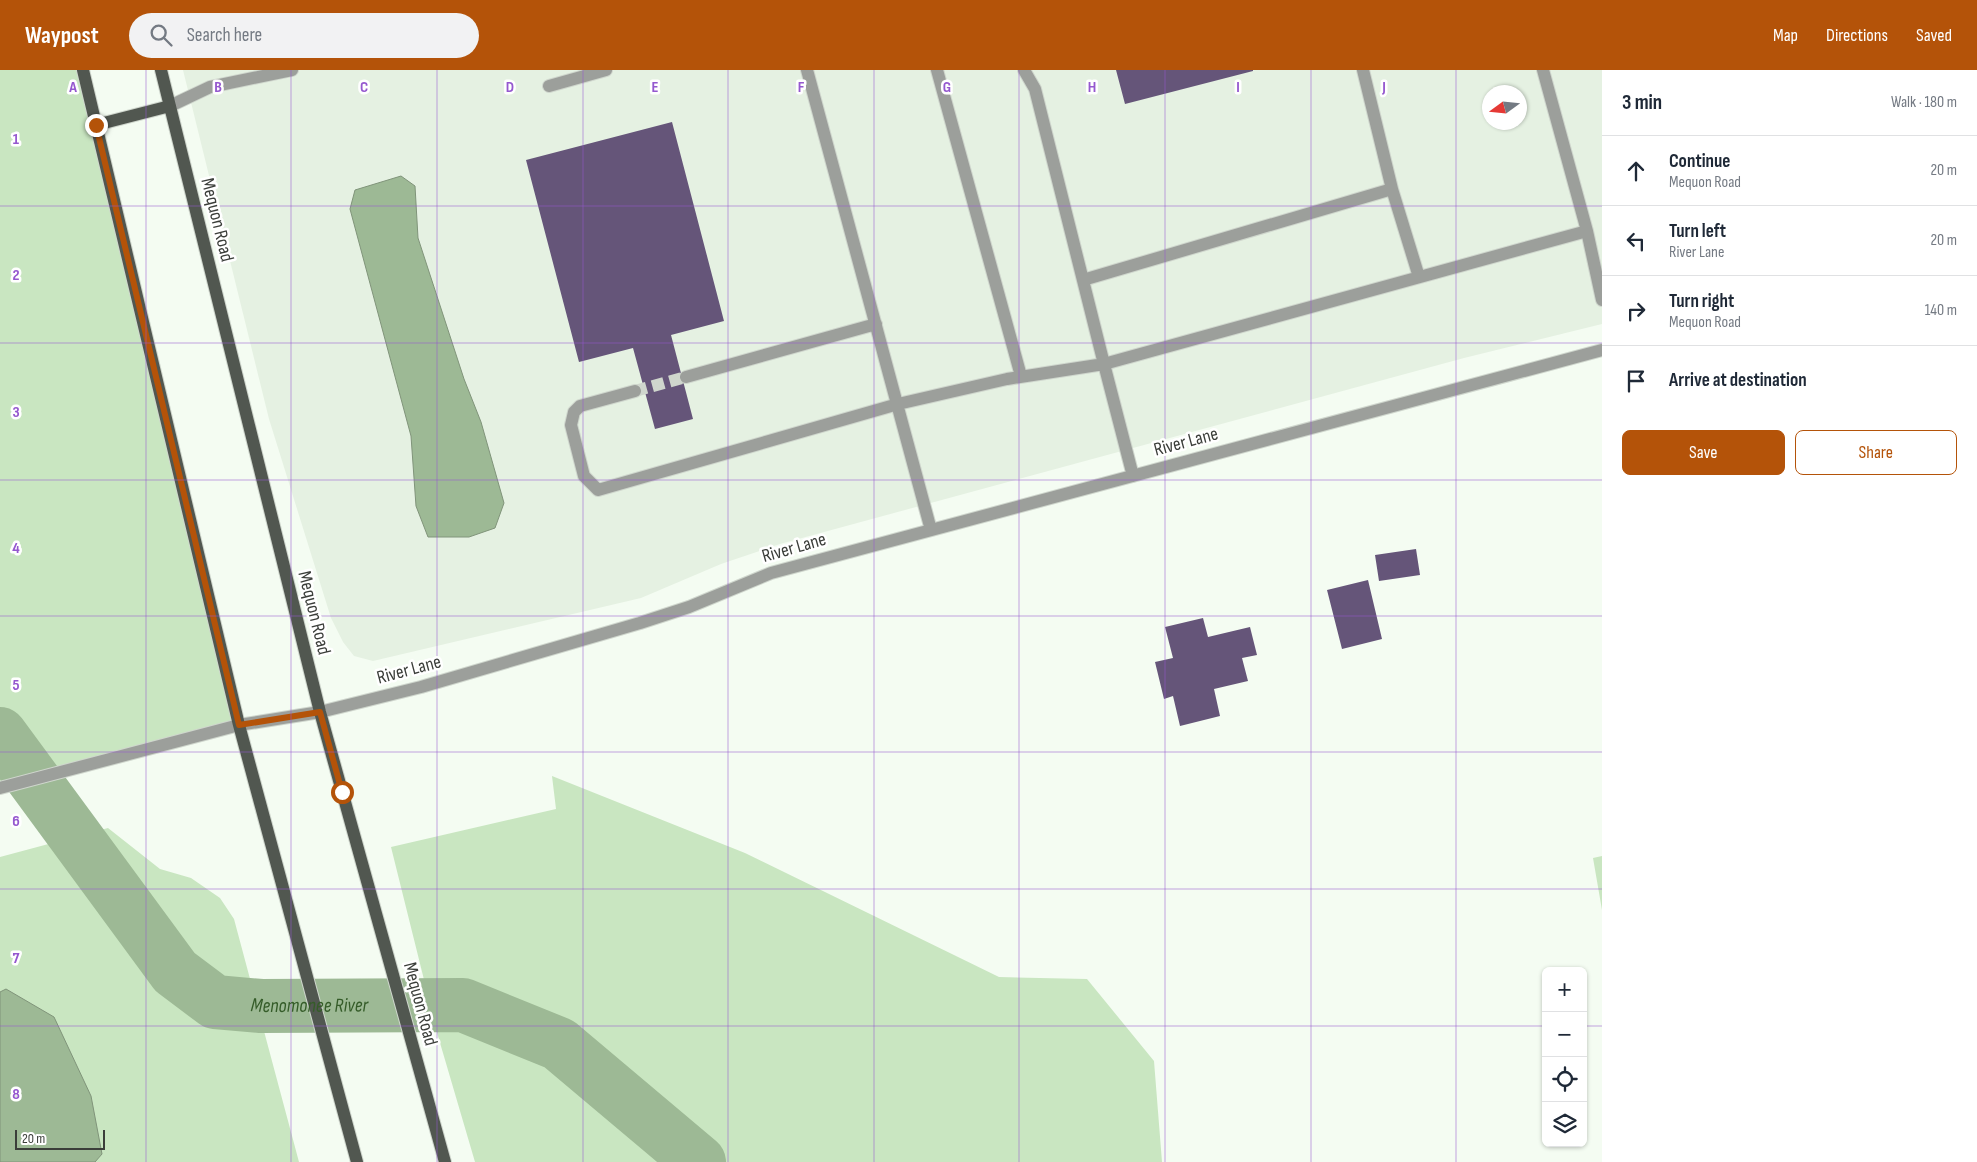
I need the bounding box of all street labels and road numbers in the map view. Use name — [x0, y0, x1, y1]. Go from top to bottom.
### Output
street label: Mequon Road — [196, 176, 238, 264]
street label: River Lane — [1151, 422, 1221, 462]
street label: River Lane — [759, 528, 829, 568]
street label: Mequon Road — [293, 569, 335, 657]
street label: River Lane — [374, 650, 444, 690]
street label: Mequon Road — [398, 960, 442, 1048]

